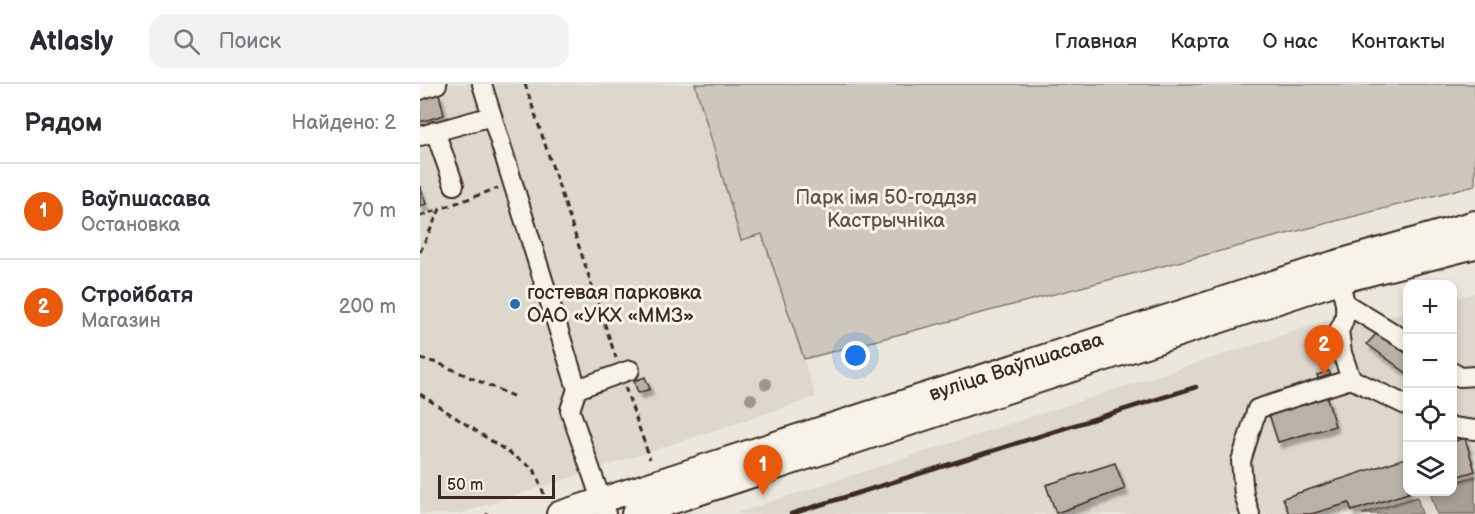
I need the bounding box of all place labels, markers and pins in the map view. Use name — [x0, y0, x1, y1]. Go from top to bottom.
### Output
place label: гостевая парковка ОАО «УКХ «ММЗ» — [527, 281, 702, 328]
marker: гостевая парковка ОАО «УКХ «ММЗ» — [508, 297, 522, 311]
pin: 2 — [1304, 326, 1344, 375]
pin: 1 — [744, 446, 782, 495]

